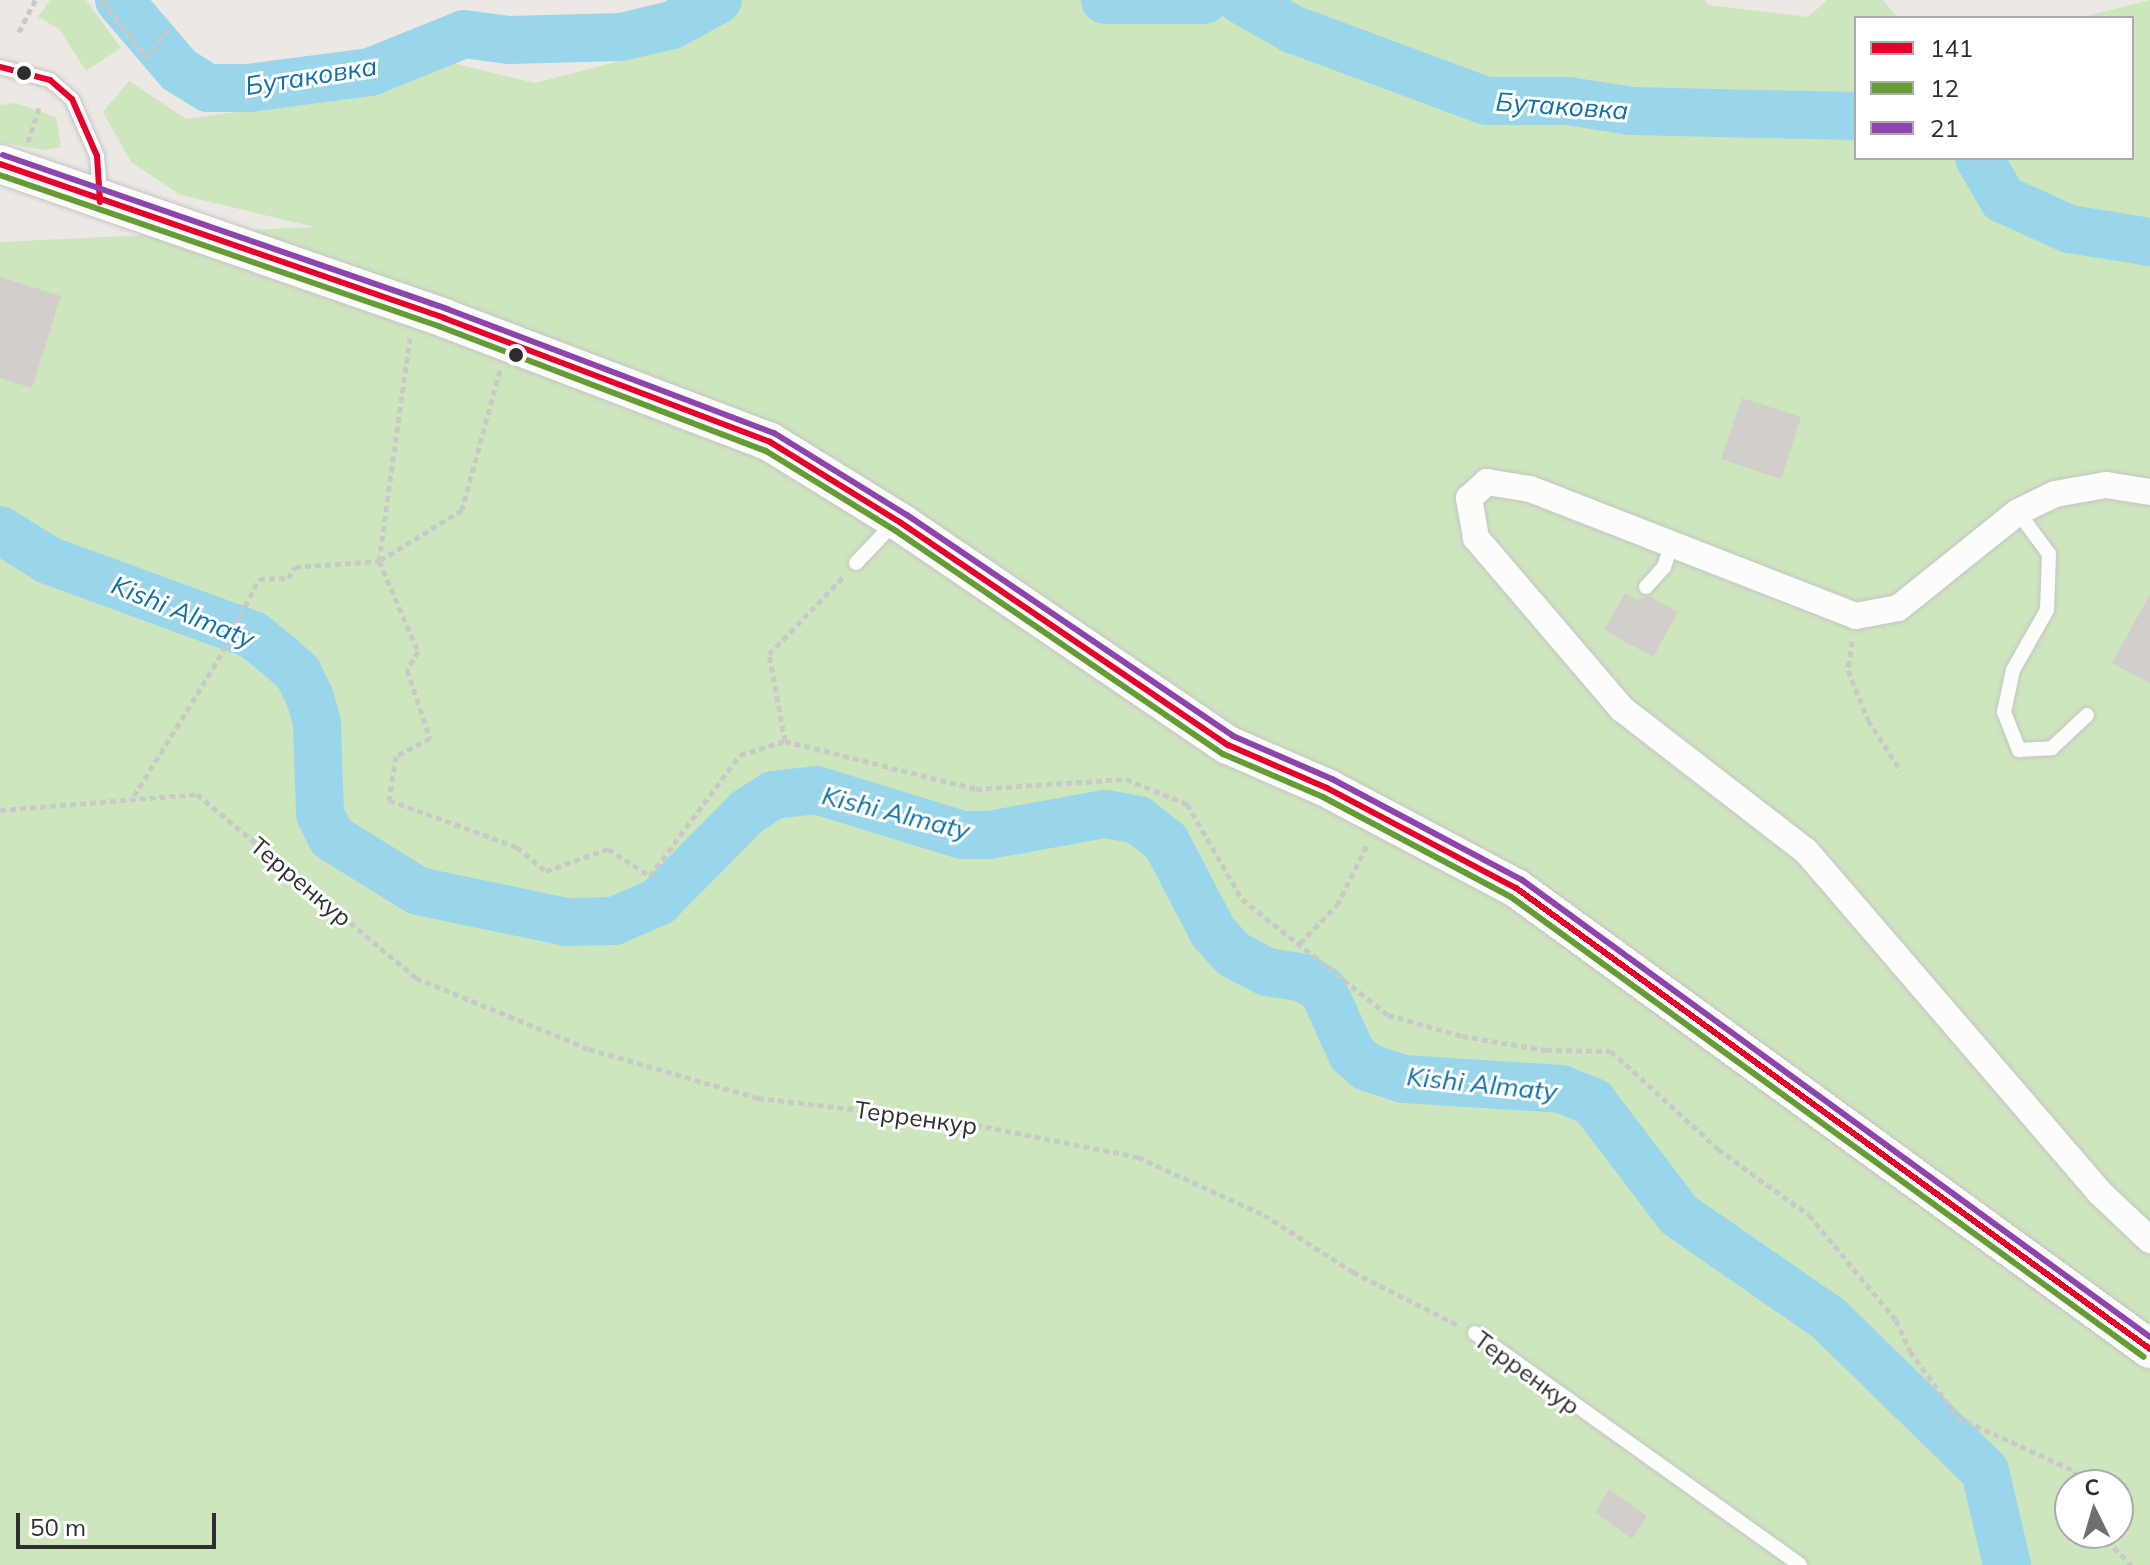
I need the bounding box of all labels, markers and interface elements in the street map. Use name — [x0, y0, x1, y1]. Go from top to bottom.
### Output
legend — [1854, 16, 2134, 160]
text: 141 — [1930, 33, 1973, 63]
water label: Бутаковка — [243, 50, 379, 102]
unlabelled marker — [16, 65, 32, 81]
text: 12 — [1930, 73, 1959, 103]
water label: Бутаковка — [1495, 86, 1629, 126]
text: 21 — [1930, 113, 1959, 143]
unlabelled marker — [508, 347, 524, 363]
water label: Kіshі Almaty — [107, 569, 259, 655]
water label: Kіshі Almaty — [819, 780, 973, 846]
street label: Терренкур — [244, 831, 358, 933]
water label: Kіshі Almaty — [1405, 1061, 1559, 1107]
street label: Терренкур — [853, 1095, 979, 1141]
street label: Терренкур — [1469, 1325, 1585, 1421]
north arrow — [2054, 1469, 2134, 1549]
text: С — [2083, 1472, 2101, 1502]
scale bar — [20, 1497, 220, 1547]
text: 50 m — [30, 1512, 86, 1542]

